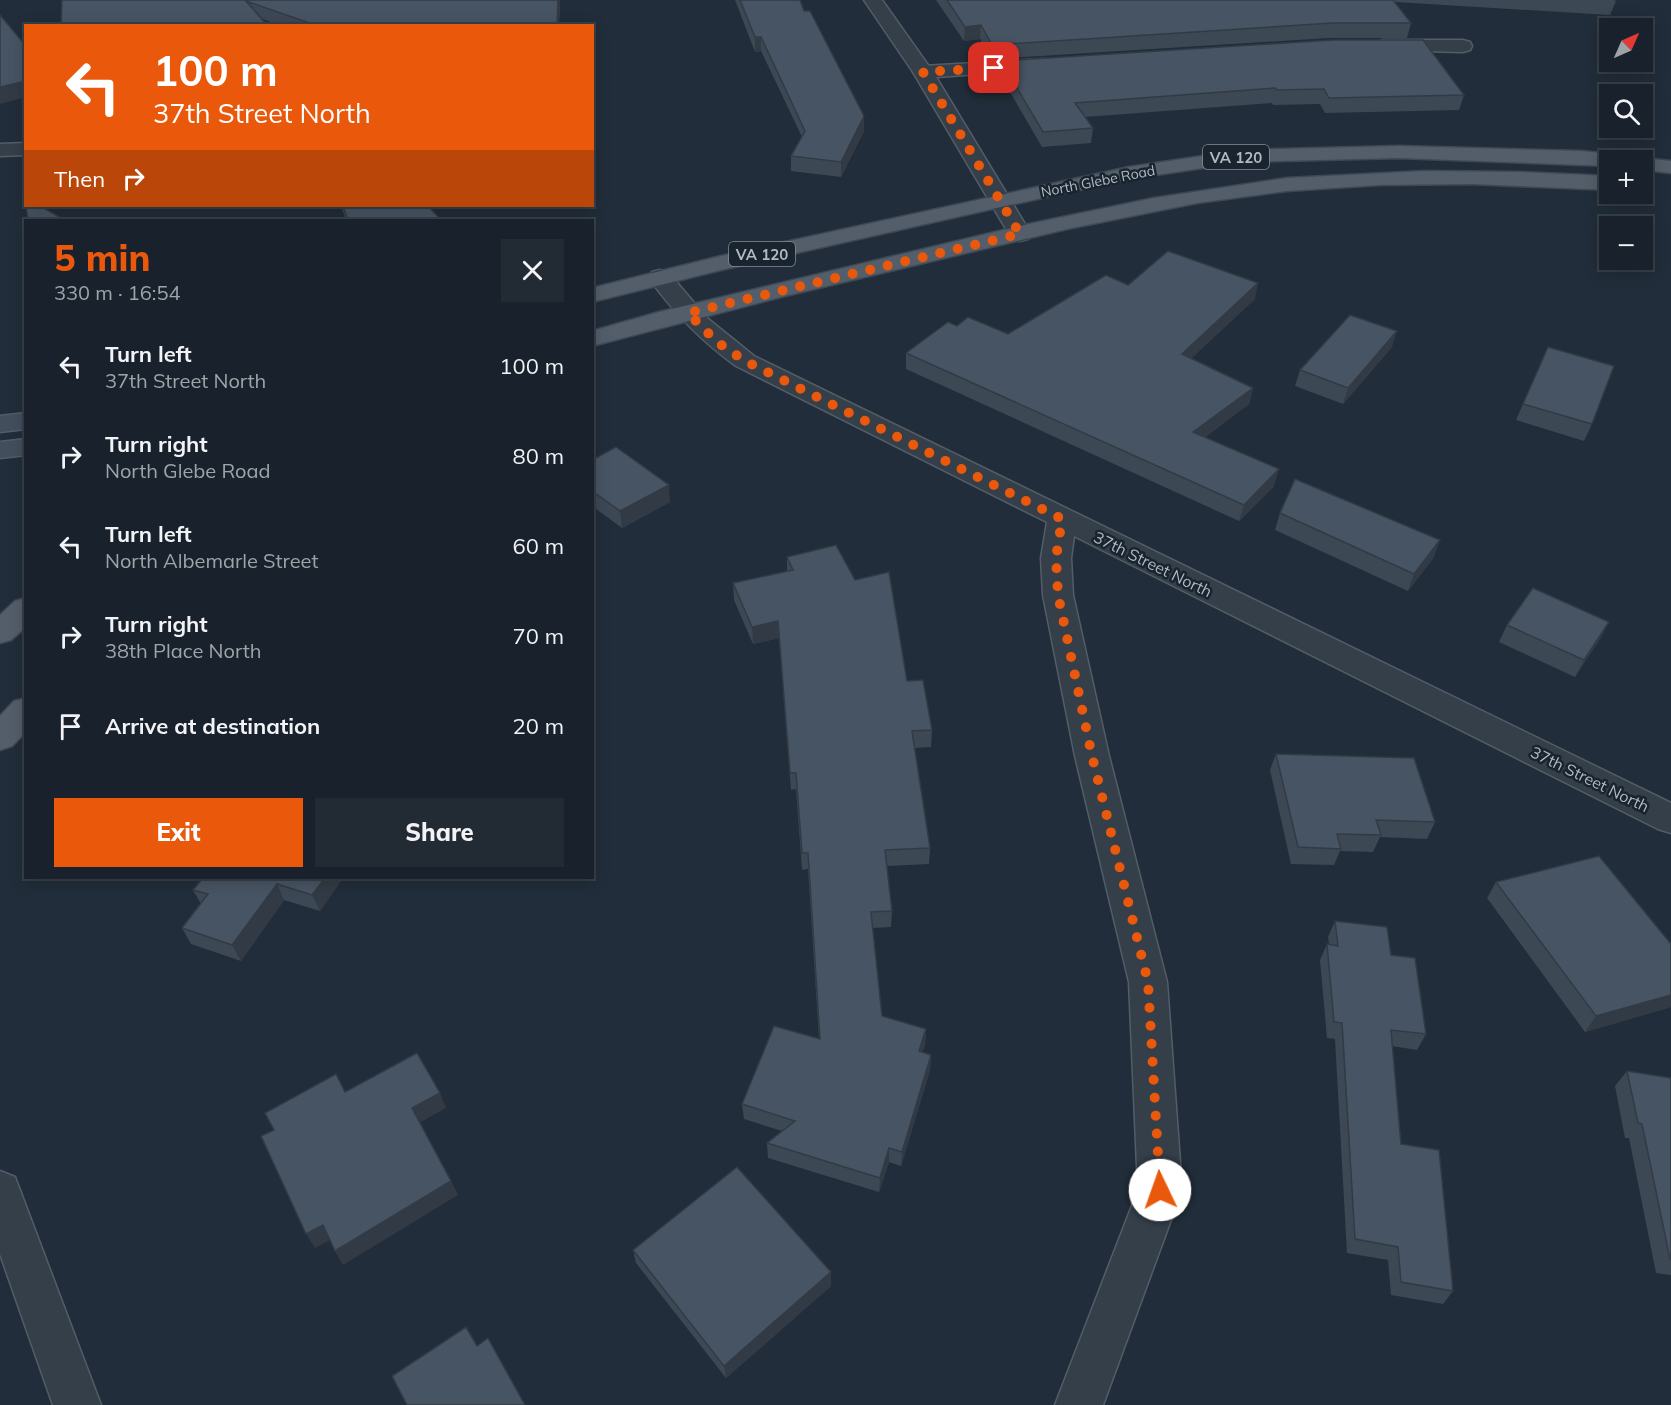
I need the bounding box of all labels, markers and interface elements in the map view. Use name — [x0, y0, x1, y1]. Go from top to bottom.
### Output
north arrow — [1599, 18, 1653, 72]
map controls — [1599, 18, 1653, 270]
pin — [968, 42, 1019, 93]
text: 100 m — [153, 44, 278, 97]
icon: left — [54, 48, 132, 126]
icon: arrive — [977, 51, 1010, 84]
button: search — [1599, 84, 1653, 138]
text: 37th Street North — [153, 96, 371, 130]
road number: VA 120 — [1203, 145, 1269, 169]
button: + — [1599, 150, 1653, 204]
street label: North Glebe Road — [1039, 161, 1157, 201]
icon: right — [117, 162, 150, 195]
text: Then — [54, 165, 105, 193]
button: − — [1599, 216, 1653, 270]
text: 5 min — [54, 235, 150, 280]
button: close — [501, 239, 564, 302]
road number: VA 120 — [729, 242, 795, 266]
text: 330 m · 16:54 — [54, 280, 180, 305]
text: Turn left — [105, 340, 192, 368]
icon: left — [54, 350, 87, 383]
text: 100 m — [499, 352, 564, 380]
text: 37th Street North — [105, 368, 266, 393]
text: Turn right — [105, 430, 208, 458]
icon: right — [54, 440, 87, 473]
text: 80 m — [513, 442, 564, 470]
text: North Glebe Road — [105, 458, 270, 483]
text: Turn left — [105, 520, 192, 548]
street label: 37th Street North — [1091, 527, 1215, 601]
icon: left — [54, 530, 87, 563]
text: 60 m — [513, 532, 564, 560]
text: North Albemarle Street — [105, 548, 318, 573]
text: Turn right — [105, 610, 208, 638]
icon: right — [54, 620, 87, 653]
text: 70 m — [513, 622, 564, 650]
text: 38th Place North — [105, 638, 261, 663]
icon: arrive — [54, 710, 87, 743]
text: Arrive at destination — [105, 712, 320, 740]
text: 20 m — [513, 712, 564, 740]
street label: 37th Street North — [1528, 742, 1652, 816]
button: Exit — [54, 798, 303, 867]
button: Share — [315, 798, 564, 867]
position arrow — [1128, 1158, 1192, 1222]

